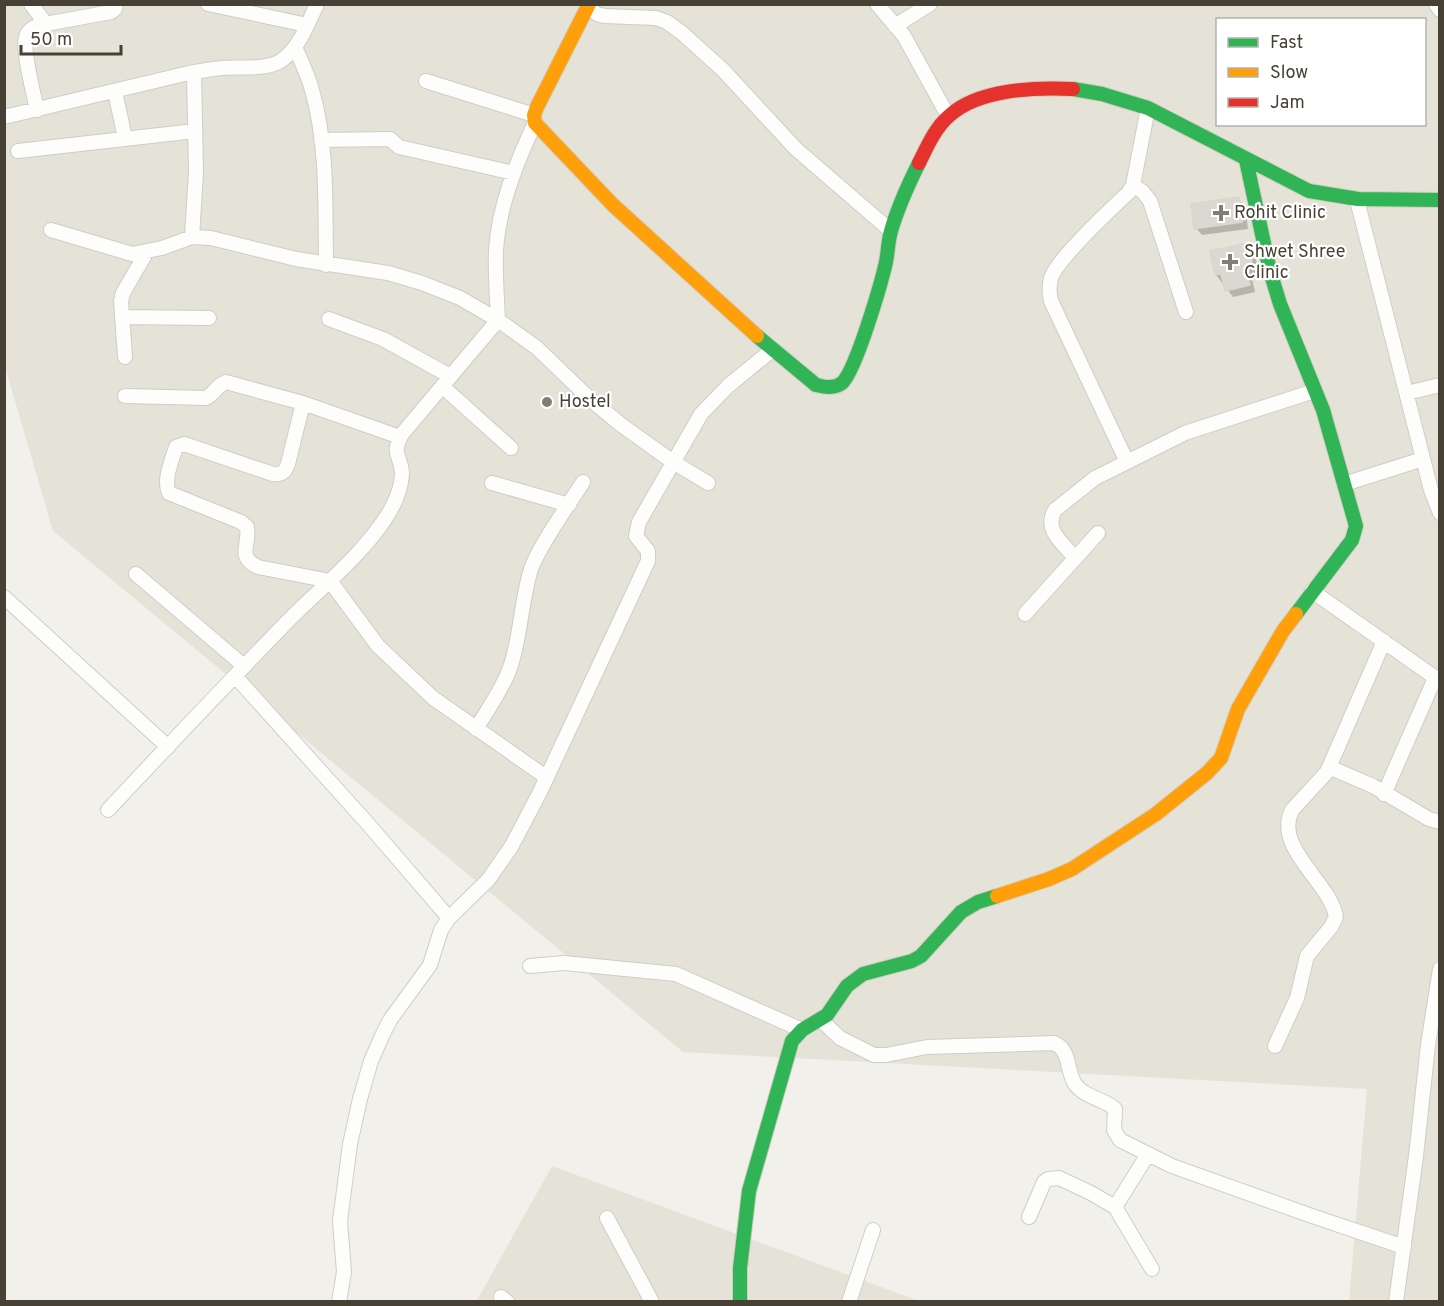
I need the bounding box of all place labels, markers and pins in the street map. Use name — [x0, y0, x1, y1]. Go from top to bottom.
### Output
place label: Rohit Clinic — [1234, 202, 1326, 225]
marker: Rohit Clinic — [1212, 204, 1230, 222]
place label: Shwet Shree Clinic — [1244, 241, 1345, 285]
marker: Shwet Shree Clinic — [1221, 253, 1239, 271]
place label: Hostel — [559, 391, 611, 414]
marker: Hostel — [540, 395, 554, 409]

